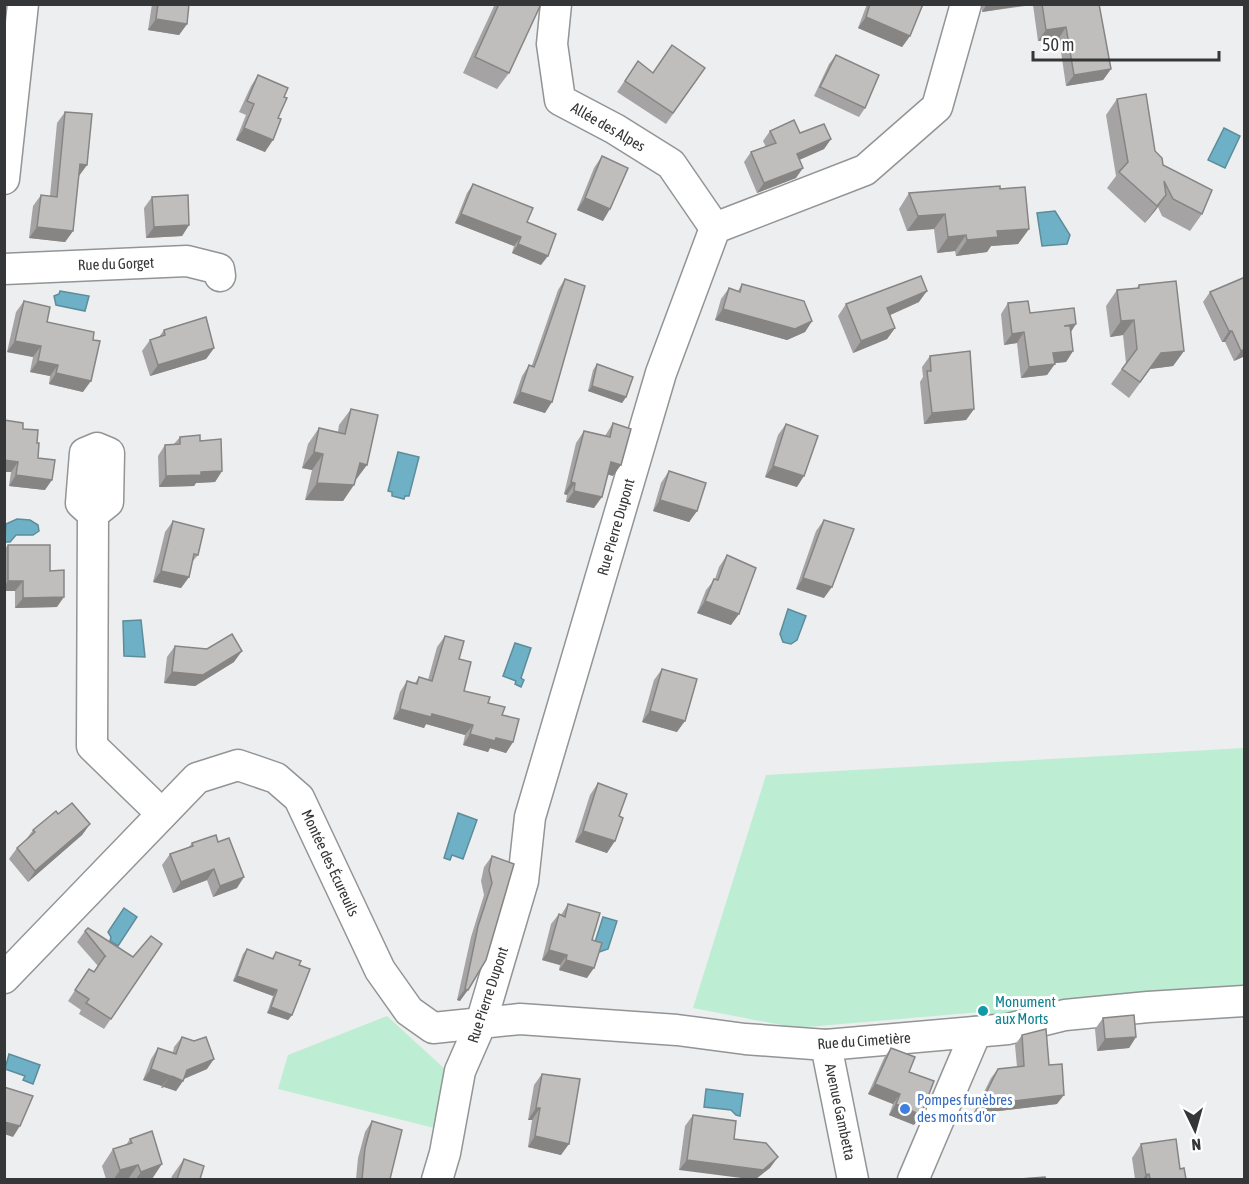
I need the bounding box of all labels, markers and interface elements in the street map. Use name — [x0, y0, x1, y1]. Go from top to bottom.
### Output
scale bar — [1033, 24, 1219, 62]
text: 50 m — [1042, 34, 1074, 55]
street label: Allée des Alpes — [568, 99, 648, 155]
street label: Rue du Gorget — [78, 254, 154, 273]
street label: Rue Pierre Dupont — [594, 476, 637, 577]
street label: Montée des Écureuils — [298, 807, 363, 919]
street label: Rue Pierre Dupont — [464, 945, 511, 1045]
place label: Monument aux Morts — [995, 993, 1056, 1027]
marker: Monument aux Morts — [976, 1004, 990, 1018]
street label: Rue du Cimetière — [817, 1029, 911, 1052]
street label: Avenue Gambetta — [822, 1062, 859, 1162]
place label: Pompes funèbres des monts d'or — [917, 1091, 1012, 1125]
north arrow — [1165, 1100, 1225, 1160]
marker: Pompes funèbres des monts d'or — [898, 1102, 912, 1116]
text: N — [1191, 1136, 1202, 1154]

